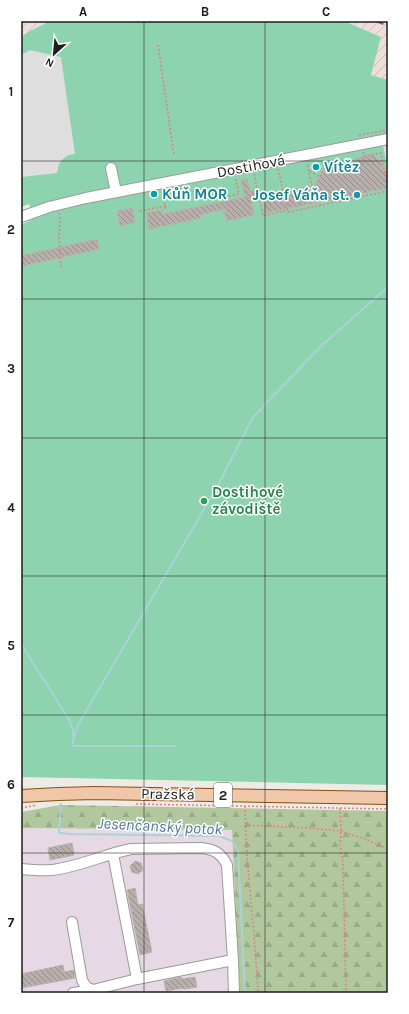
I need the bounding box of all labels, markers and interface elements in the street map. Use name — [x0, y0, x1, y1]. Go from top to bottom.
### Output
text: A — [79, 4, 87, 19]
text: B — [201, 4, 209, 19]
text: C — [322, 4, 330, 19]
north arrow — [34, 34, 74, 74]
text: N — [43, 55, 56, 70]
text: 1 — [9, 84, 13, 99]
street label: Dostihová — [215, 151, 287, 181]
place label: Vítěz — [324, 158, 359, 176]
marker: Vítěz — [311, 162, 321, 172]
place label: Kůň MOR — [162, 185, 227, 203]
place label: Josef Váňa st. — [253, 186, 349, 204]
marker: Kůň MOR — [149, 189, 159, 199]
marker: Josef Váňa st. — [352, 190, 362, 200]
text: 2 — [7, 222, 15, 237]
text: 3 — [7, 361, 15, 376]
place label: Dostihové závodiště — [212, 483, 283, 518]
marker: Dostihové závodiště — [199, 496, 209, 506]
text: 4 — [7, 500, 15, 515]
text: 5 — [7, 638, 15, 653]
text: 6 — [7, 777, 15, 792]
road number: 2 — [214, 783, 232, 807]
street label: Pražská — [141, 785, 195, 803]
water label: Jesenčanský potok — [97, 813, 224, 839]
text: 7 — [8, 915, 15, 930]

